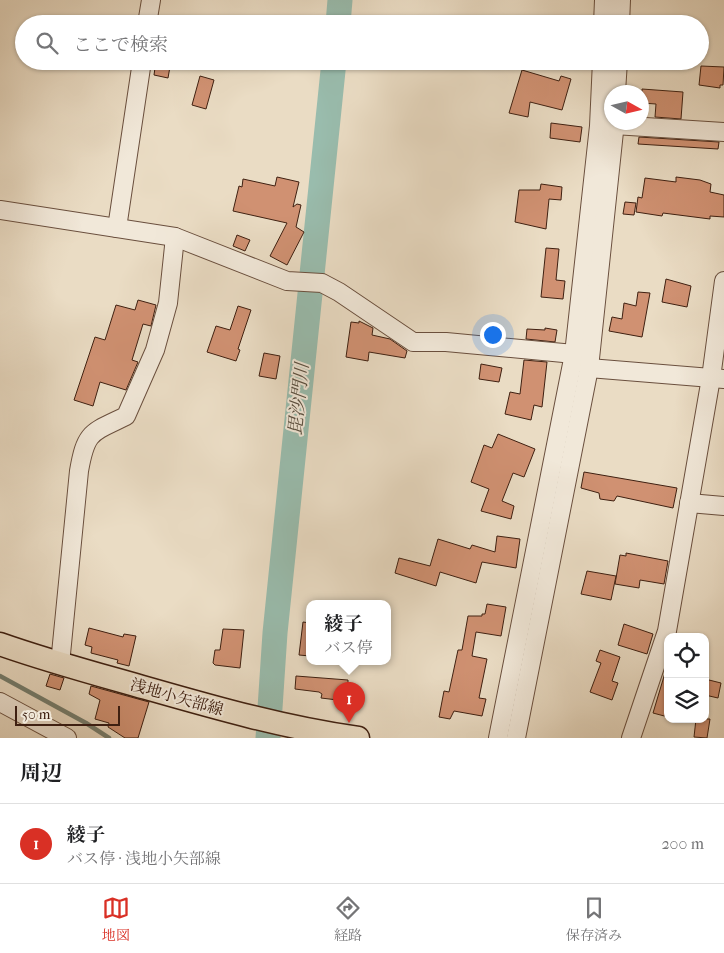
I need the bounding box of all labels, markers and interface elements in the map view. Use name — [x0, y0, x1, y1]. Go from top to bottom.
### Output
search box — [15, 15, 709, 70]
icon: search — [33, 29, 61, 57]
text: ここで検索 — [73, 34, 168, 56]
north arrow — [604, 85, 649, 130]
your location — [480, 322, 506, 348]
water label: 毘沙門川 — [285, 360, 313, 436]
popup — [306, 600, 391, 665]
text: 綾子 — [324, 613, 363, 635]
map controls — [664, 633, 709, 723]
button: locate — [664, 633, 709, 678]
text: バス停 — [324, 638, 373, 657]
street label: 浅地小矢部線 — [128, 675, 226, 719]
button: layers — [664, 678, 709, 723]
pin: 1 — [333, 682, 365, 723]
scale bar — [15, 703, 120, 726]
text: 50 m — [22, 706, 50, 723]
text: 周辺 — [20, 761, 62, 785]
text: 綾子 — [67, 824, 105, 846]
text: 1 — [33, 834, 39, 853]
text: 200 m — [661, 834, 704, 853]
text: バス停 · 浅地小矢部線 — [67, 849, 221, 868]
tab: 地図 — [102, 894, 130, 944]
tab: 経路 — [334, 894, 362, 944]
tab: 保存済み — [566, 894, 622, 944]

